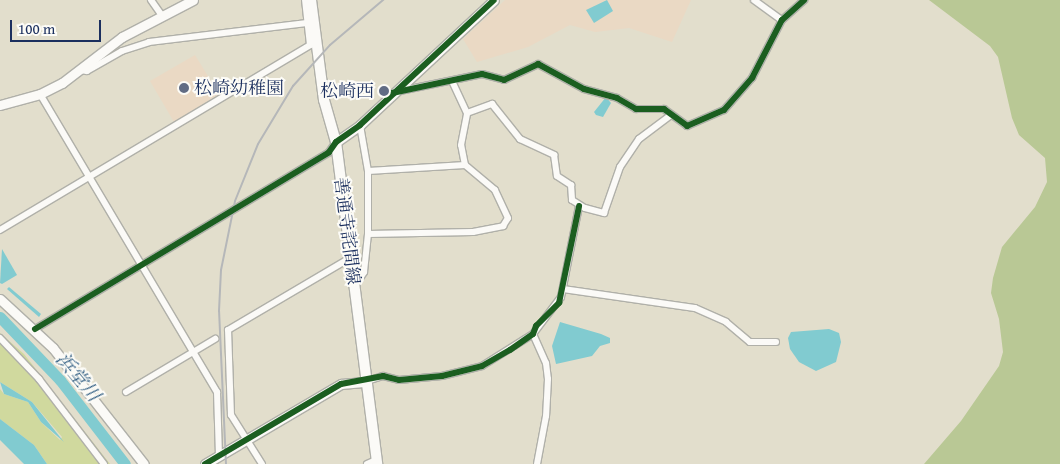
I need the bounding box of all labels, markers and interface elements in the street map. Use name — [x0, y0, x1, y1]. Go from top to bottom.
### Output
scale bar — [12, 10, 104, 42]
text: 100 m — [18, 18, 55, 39]
place label: 松崎幼稚園 — [194, 77, 284, 99]
place label: 松崎西 — [320, 80, 374, 102]
marker: 松崎幼稚園 — [178, 82, 190, 94]
marker: 松崎西 — [378, 85, 390, 97]
street label: 善通寺詫間線 — [330, 176, 364, 286]
water label: 浜堂川 — [51, 348, 105, 406]

